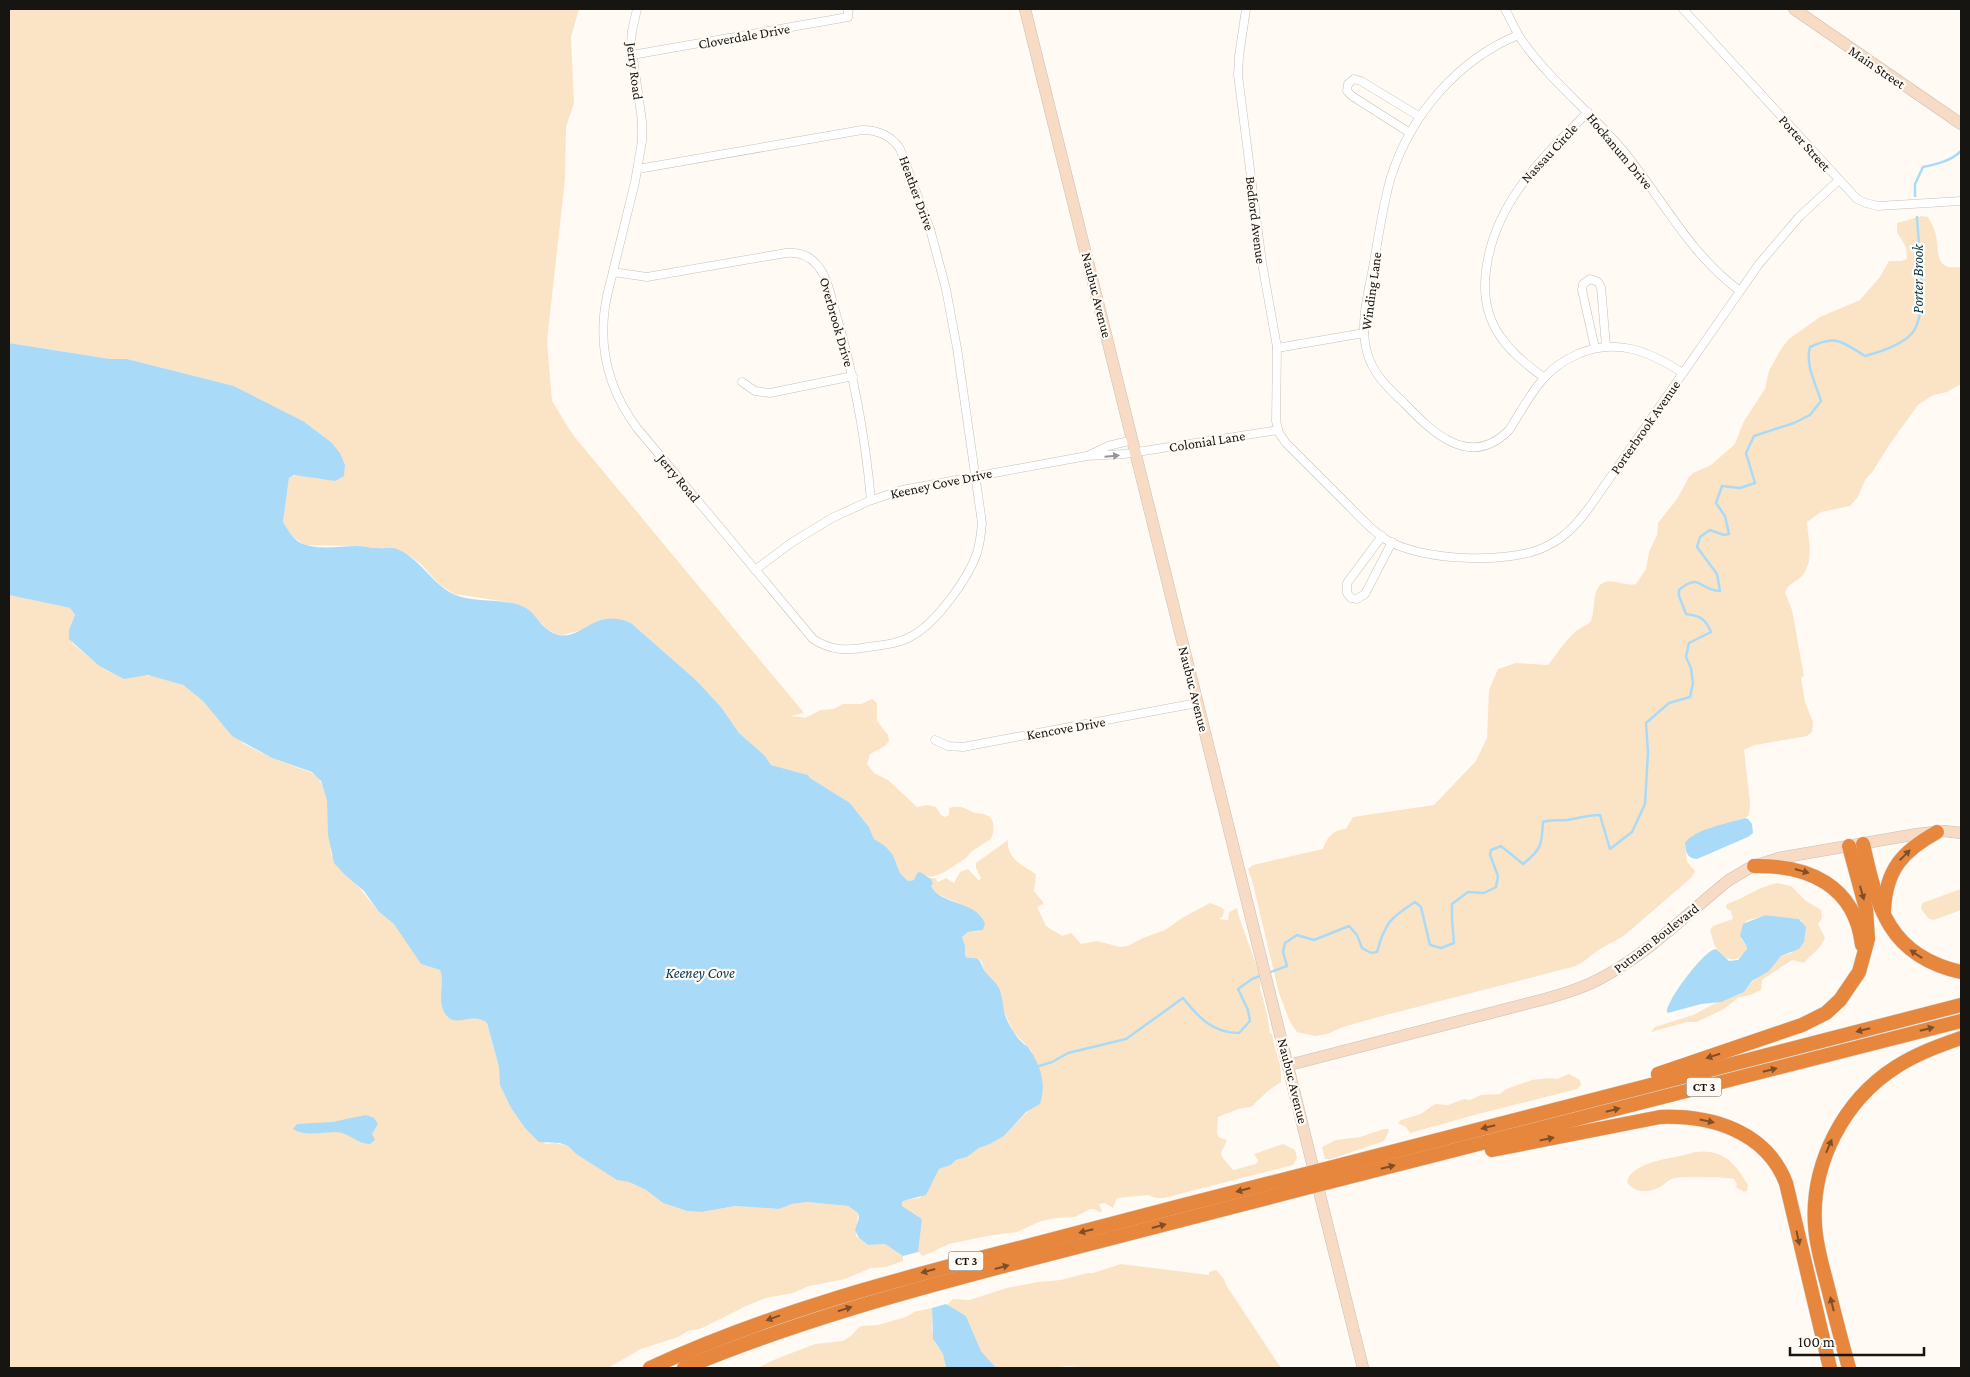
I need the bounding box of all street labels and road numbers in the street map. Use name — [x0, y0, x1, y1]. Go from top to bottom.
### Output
street label: Cloverdale Drive — [697, 20, 791, 52]
street label: Jerry Road — [623, 39, 647, 101]
street label: Main Street — [1846, 42, 1909, 92]
street label: Hockanum Drive — [1584, 110, 1656, 192]
street label: Porter Street — [1776, 112, 1835, 175]
street label: Nassau Circle — [1517, 120, 1581, 186]
street label: Heather Drive — [896, 154, 938, 232]
street label: Bedford Avenue — [1243, 175, 1269, 265]
street label: Naubuc Avenue — [1079, 251, 1115, 339]
street label: Winding Lane — [1358, 251, 1384, 331]
street label: Overbrook Drive — [817, 275, 857, 369]
street label: Porterbrook Avenue — [1607, 377, 1683, 477]
street label: Colonial Lane — [1168, 427, 1246, 455]
street label: Jerry Road — [653, 449, 704, 506]
street label: Keeney Cove Drive — [889, 464, 993, 502]
street label: Naubuc Avenue — [1176, 645, 1212, 733]
street label: Kencove Drive — [1025, 713, 1107, 743]
street label: Putnam Boulevard — [1610, 899, 1702, 976]
street label: Naubuc Avenue — [1275, 1037, 1311, 1125]
road number: CT 3 — [1686, 1078, 1722, 1096]
road number: CT 3 — [948, 1252, 984, 1270]

